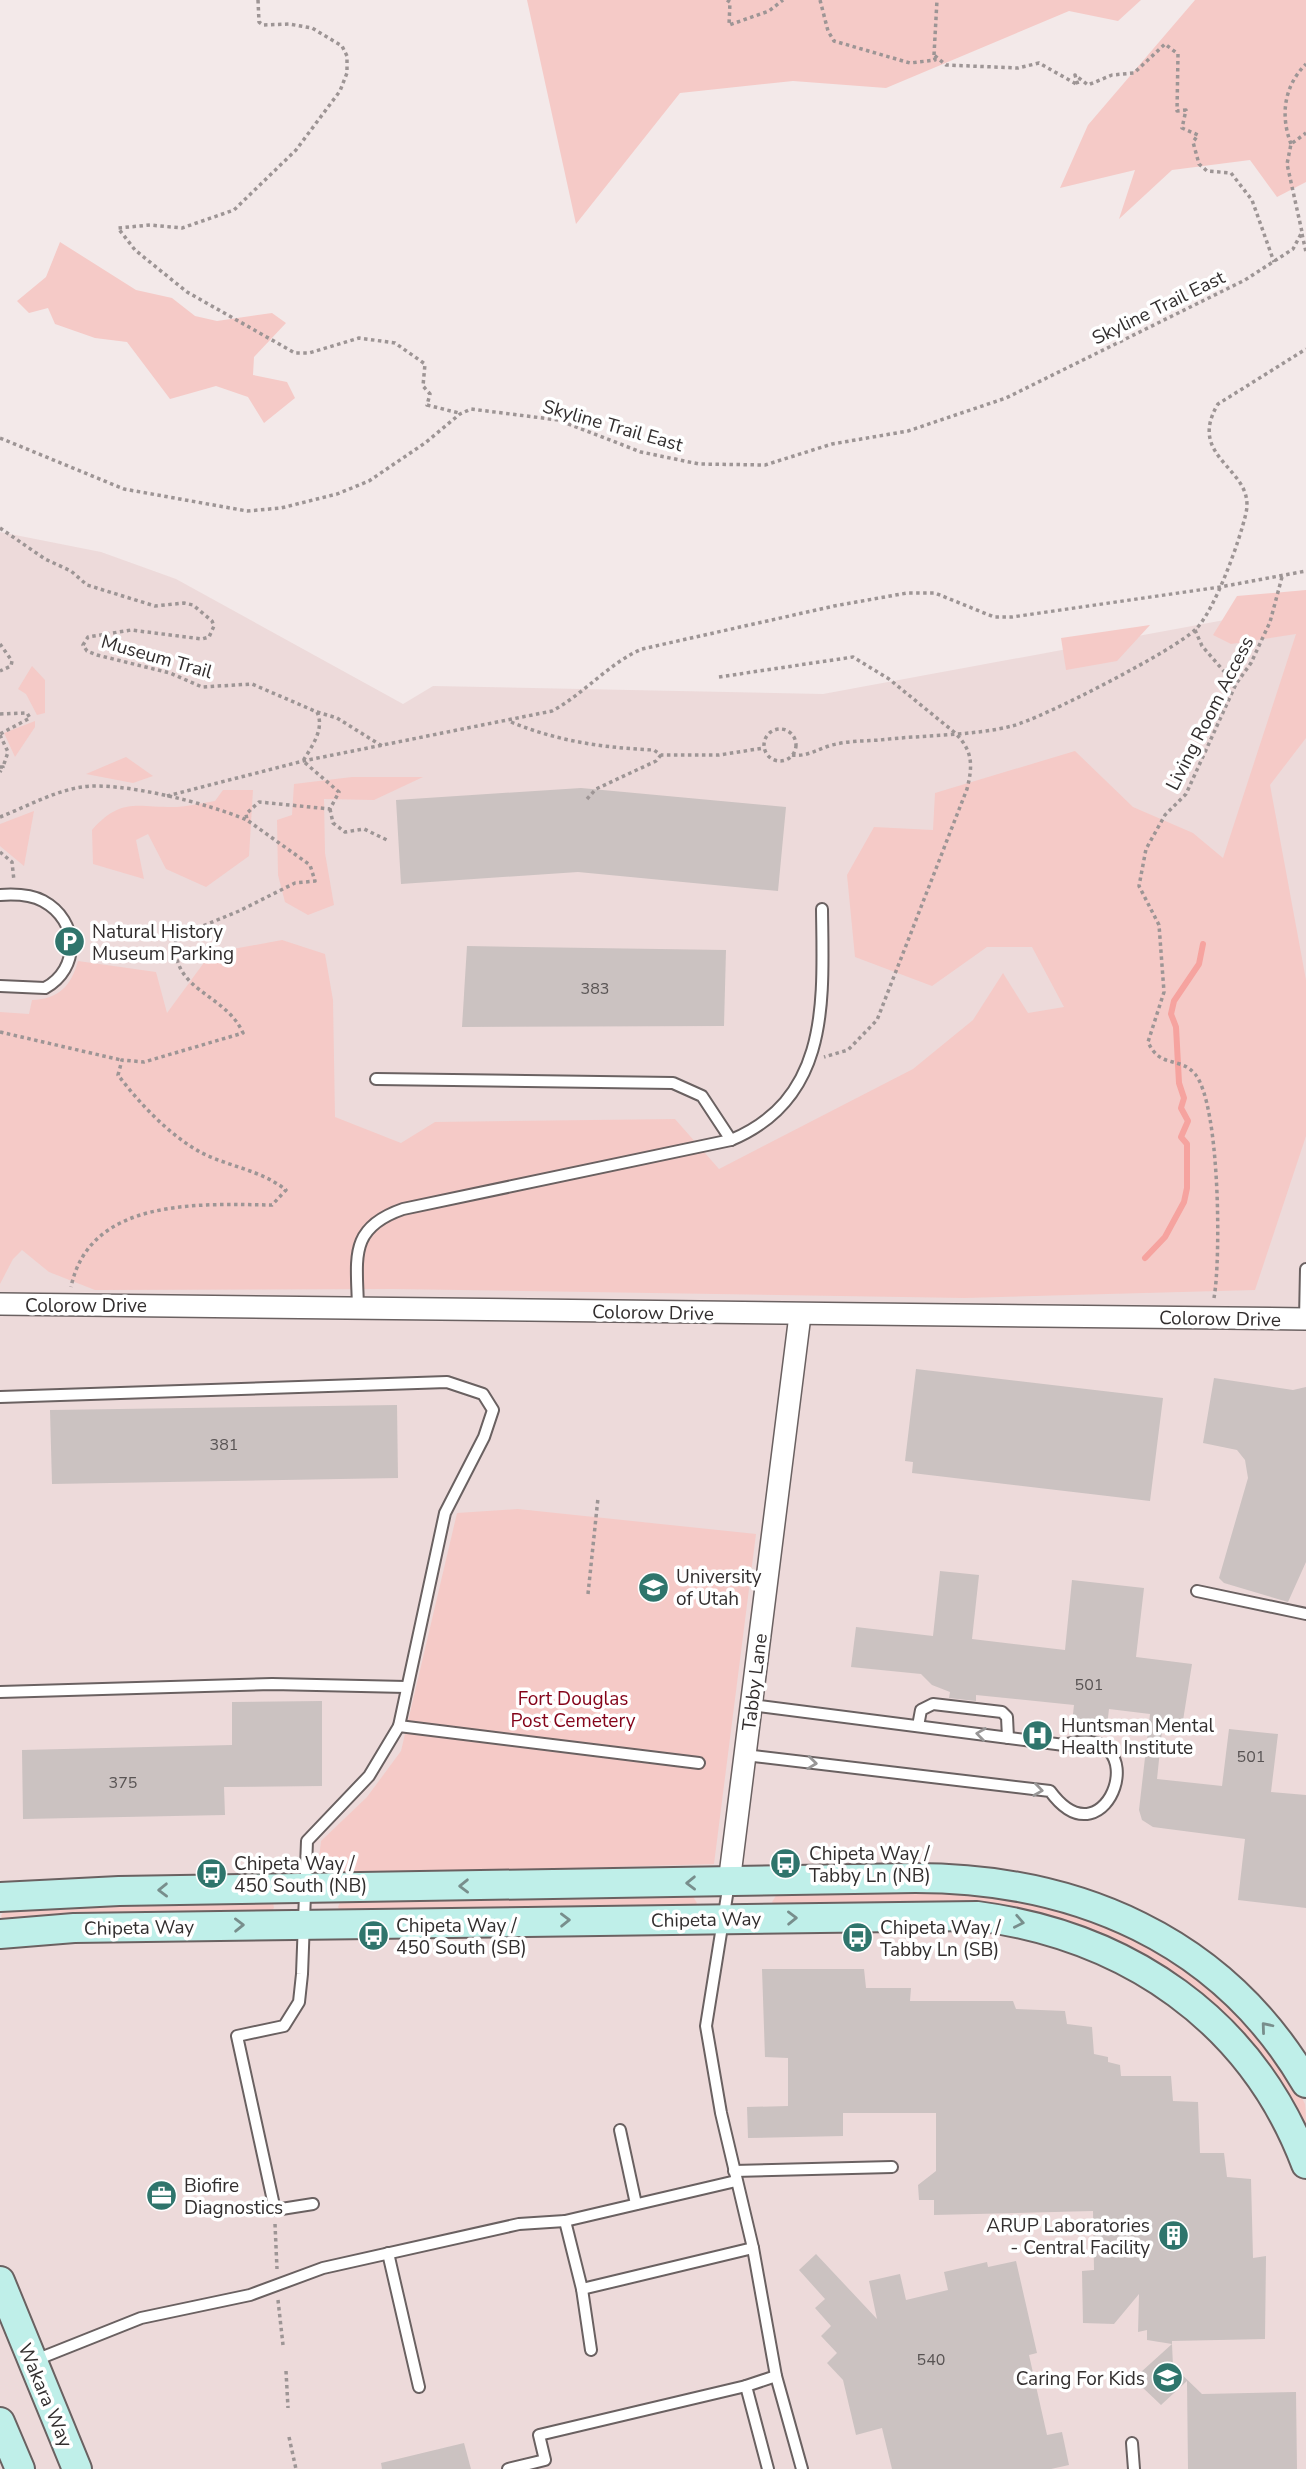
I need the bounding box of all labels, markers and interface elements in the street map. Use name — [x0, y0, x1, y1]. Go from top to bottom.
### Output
street label: Skyline Trail East — [1088, 264, 1230, 351]
street label: Skyline Trail East — [540, 394, 686, 459]
street label: Museum Trail — [98, 629, 216, 685]
street label: Living Room Access — [1160, 632, 1260, 795]
place label: Natural History Museum Parking — [92, 919, 234, 967]
parking icon: Natural History Museum Parking — [52, 925, 86, 959]
house number: 383 — [581, 978, 609, 1000]
street label: Colorow Drive — [25, 1293, 147, 1319]
street label: Colorow Drive — [592, 1299, 714, 1327]
street label: Colorow Drive — [1159, 1305, 1281, 1333]
house number: 381 — [210, 1434, 238, 1456]
place label: University of Utah — [676, 1564, 762, 1612]
school or university icon: University of Utah — [636, 1570, 670, 1604]
street label: Tabby Lane — [736, 1632, 774, 1732]
house number: 501 — [1075, 1674, 1103, 1696]
park label: Fort Douglas Post Cemetery — [510, 1686, 636, 1734]
place label: Huntsman Mental Health Institute — [1061, 1713, 1215, 1761]
hospital icon: Huntsman Mental Health Institute — [1021, 1719, 1055, 1753]
one-way arrow — [975, 1727, 987, 1742]
house number: 501 — [1237, 1746, 1265, 1768]
one-way arrow — [807, 1755, 818, 1770]
house number: 375 — [109, 1772, 137, 1794]
one-way arrow — [1032, 1782, 1044, 1797]
place label: Chipeta Way / Tabby Ln (NB) — [809, 1841, 931, 1889]
bus stop icon: Chipeta Way / Tabby Ln (NB) — [769, 1847, 803, 1881]
place label: Chipeta Way / 450 South (NB) — [234, 1851, 367, 1899]
bus stop icon: Chipeta Way / 450 South (NB) — [194, 1857, 228, 1891]
one-way arrow — [685, 1875, 696, 1891]
one-way arrow — [458, 1878, 468, 1894]
one-way arrow — [157, 1882, 167, 1898]
street label: Chipeta Way — [651, 1906, 762, 1934]
one-way arrow — [788, 1910, 798, 1926]
one-way arrow — [560, 1912, 571, 1928]
place label: Chipeta Way / 450 South (SB) — [396, 1913, 527, 1961]
street label: Chipeta Way — [84, 1914, 195, 1942]
one-way arrow — [1013, 1914, 1025, 1929]
place label: Chipeta Way / Tabby Ln (SB) — [880, 1915, 1001, 1963]
one-way arrow — [235, 1917, 245, 1933]
bus stop icon: Chipeta Way / 450 South (SB) — [356, 1919, 390, 1953]
bus stop icon: Chipeta Way / Tabby Ln (SB) — [840, 1921, 874, 1955]
one-way arrow — [1262, 2022, 1275, 2035]
place label: Biofire Diagnostics — [184, 2173, 283, 2221]
office icon: Biofire Diagnostics — [144, 2179, 178, 2213]
place label: ARUP Laboratories - Central Facility — [986, 2213, 1150, 2261]
building icon: ARUP Laboratories - Central Facility — [1156, 2219, 1190, 2253]
street label: Wakara Way — [12, 2339, 79, 2452]
house number: 540 — [917, 2349, 945, 2371]
school or university icon: Caring For Kids — [1151, 2361, 1185, 2395]
place label: Caring For Kids — [1016, 2366, 1145, 2392]

